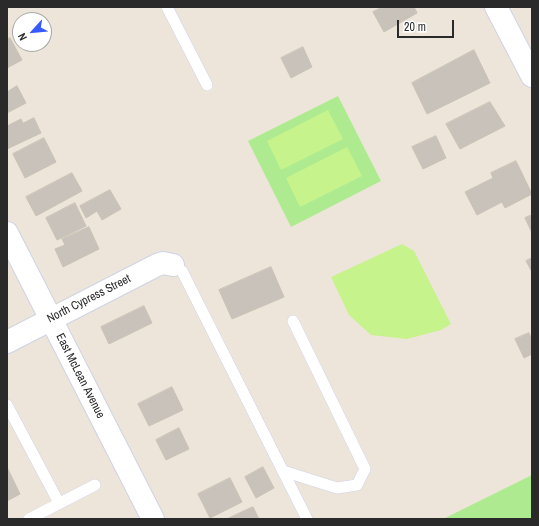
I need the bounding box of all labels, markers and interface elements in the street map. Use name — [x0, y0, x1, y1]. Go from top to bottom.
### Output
north arrow — [12, 12, 52, 52]
scale bar — [399, 12, 456, 38]
text: 20 m — [404, 19, 426, 35]
text: N — [14, 31, 30, 43]
street label: North Cypress Street — [45, 272, 133, 326]
street label: East McLean Avenue — [52, 331, 108, 421]

